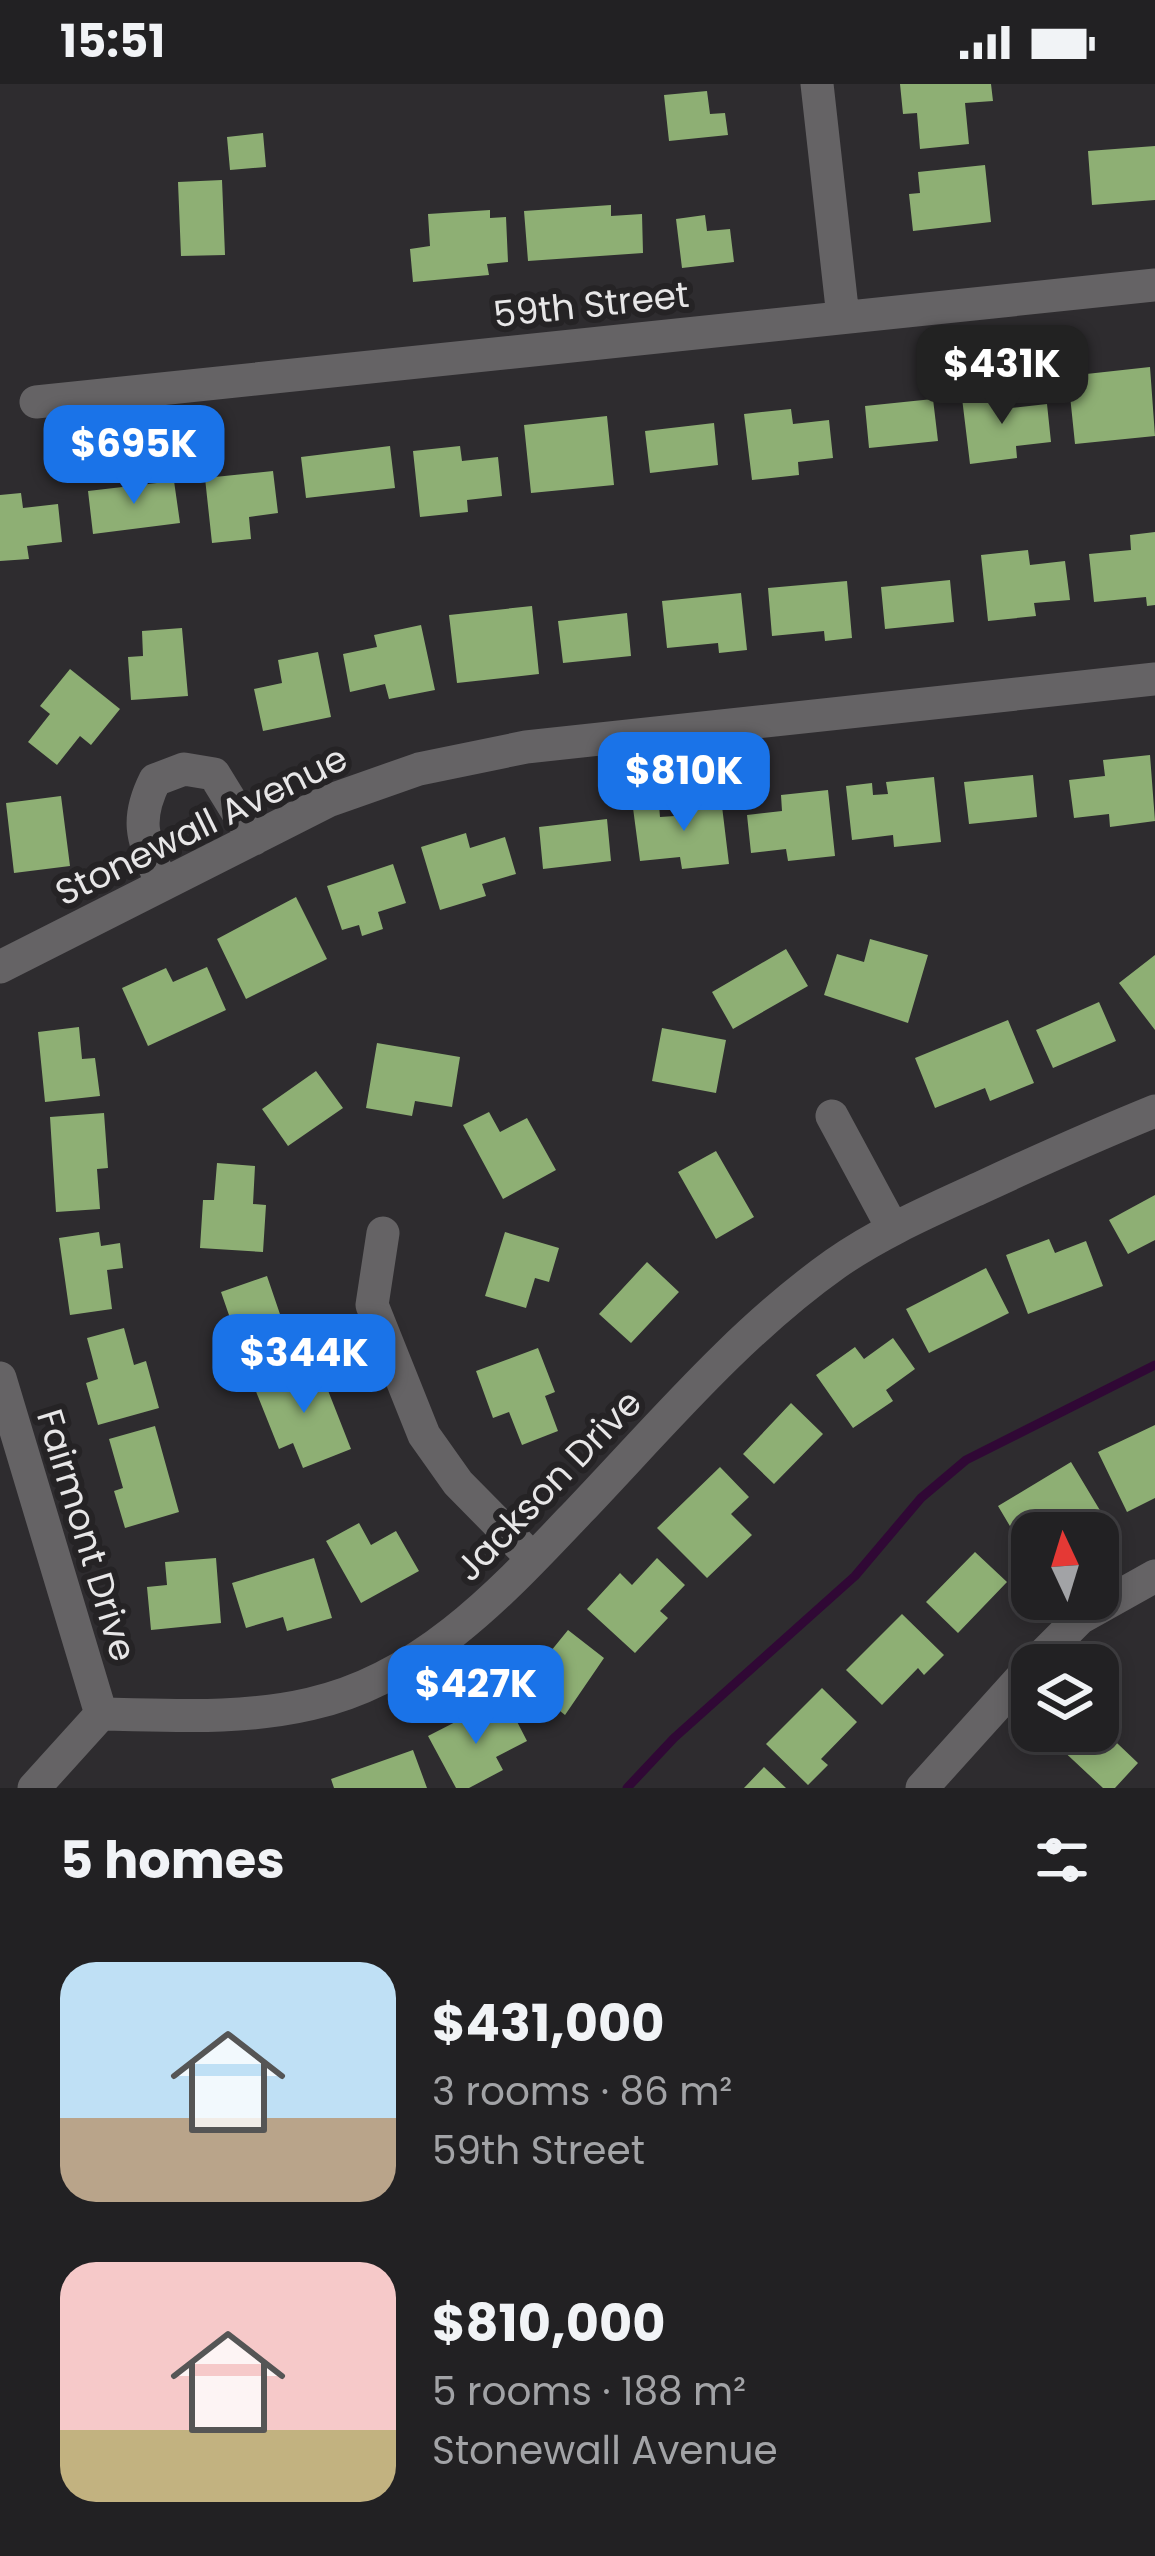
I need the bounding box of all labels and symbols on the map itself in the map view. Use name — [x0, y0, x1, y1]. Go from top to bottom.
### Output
street label: 59th Street — [491, 269, 691, 340]
pin: $431K — [918, 325, 1086, 427]
pin: $695K — [50, 405, 218, 507]
pin: $810K — [600, 732, 768, 834]
street label: Stonewall Avenue — [47, 733, 356, 918]
pin: $344K — [220, 1314, 388, 1416]
street label: Jackson Drive — [444, 1378, 653, 1592]
street label: Fairmont Drive — [24, 1403, 149, 1667]
north arrow — [1011, 1512, 1119, 1620]
pin: $427K — [392, 1645, 560, 1747]

